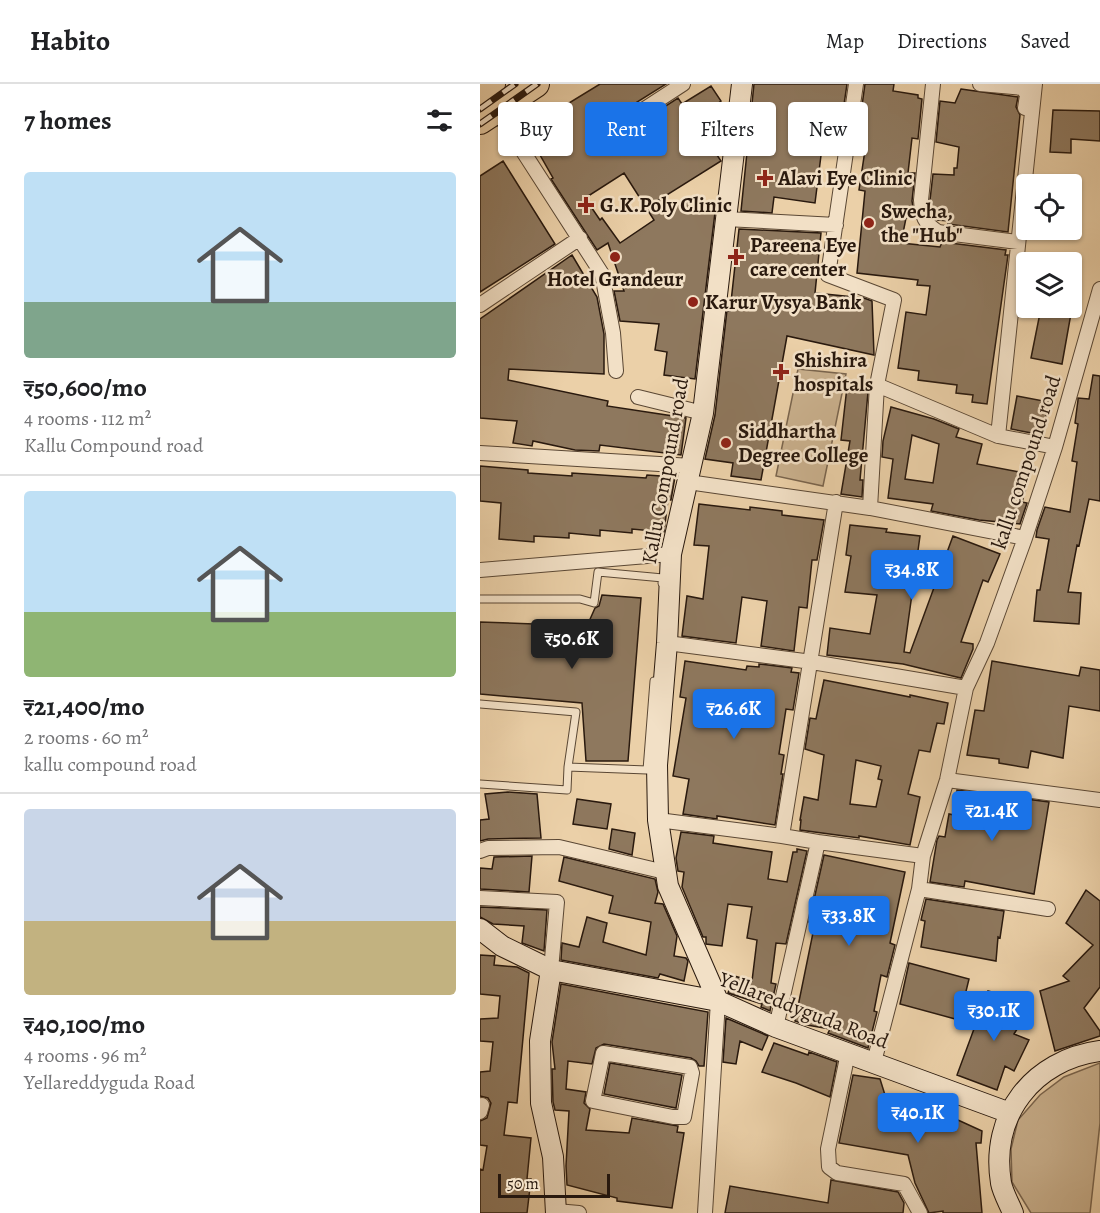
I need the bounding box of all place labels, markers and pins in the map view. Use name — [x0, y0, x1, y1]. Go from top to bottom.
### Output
place label: Alavi Eye Clinic — [777, 164, 912, 192]
marker: Alavi Eye Clinic — [756, 169, 774, 187]
place label: G.K.Poly Clinic — [600, 191, 732, 219]
marker: G.K.Poly Clinic — [577, 196, 595, 214]
place label: Swecha, the "Hub" — [881, 197, 963, 249]
marker: Swecha, the "Hub" — [862, 216, 876, 230]
place label: Pareena Eye care center — [750, 231, 857, 283]
marker: Pareena Eye care center — [727, 248, 745, 266]
marker: Hotel Grandeur — [608, 250, 622, 264]
place label: Hotel Grandeur — [547, 265, 684, 293]
place label: Karur Vysya Bank — [705, 288, 861, 316]
marker: Karur Vysya Bank — [686, 295, 700, 309]
place label: Shishira hospitals — [794, 346, 873, 398]
marker: Shishira hospitals — [772, 363, 790, 381]
place label: Siddhartha Degree College — [738, 417, 869, 469]
marker: Siddhartha Degree College — [719, 436, 733, 450]
pin: ₹34.8K — [863, 550, 961, 601]
pin: ₹50.6K — [523, 619, 621, 670]
pin: ₹26.6K — [685, 689, 783, 740]
pin: ₹21.4K — [943, 791, 1041, 842]
pin: ₹33.8K — [800, 896, 898, 947]
pin: ₹30.1K — [945, 991, 1043, 1042]
pin: ₹40.1K — [869, 1093, 967, 1144]

